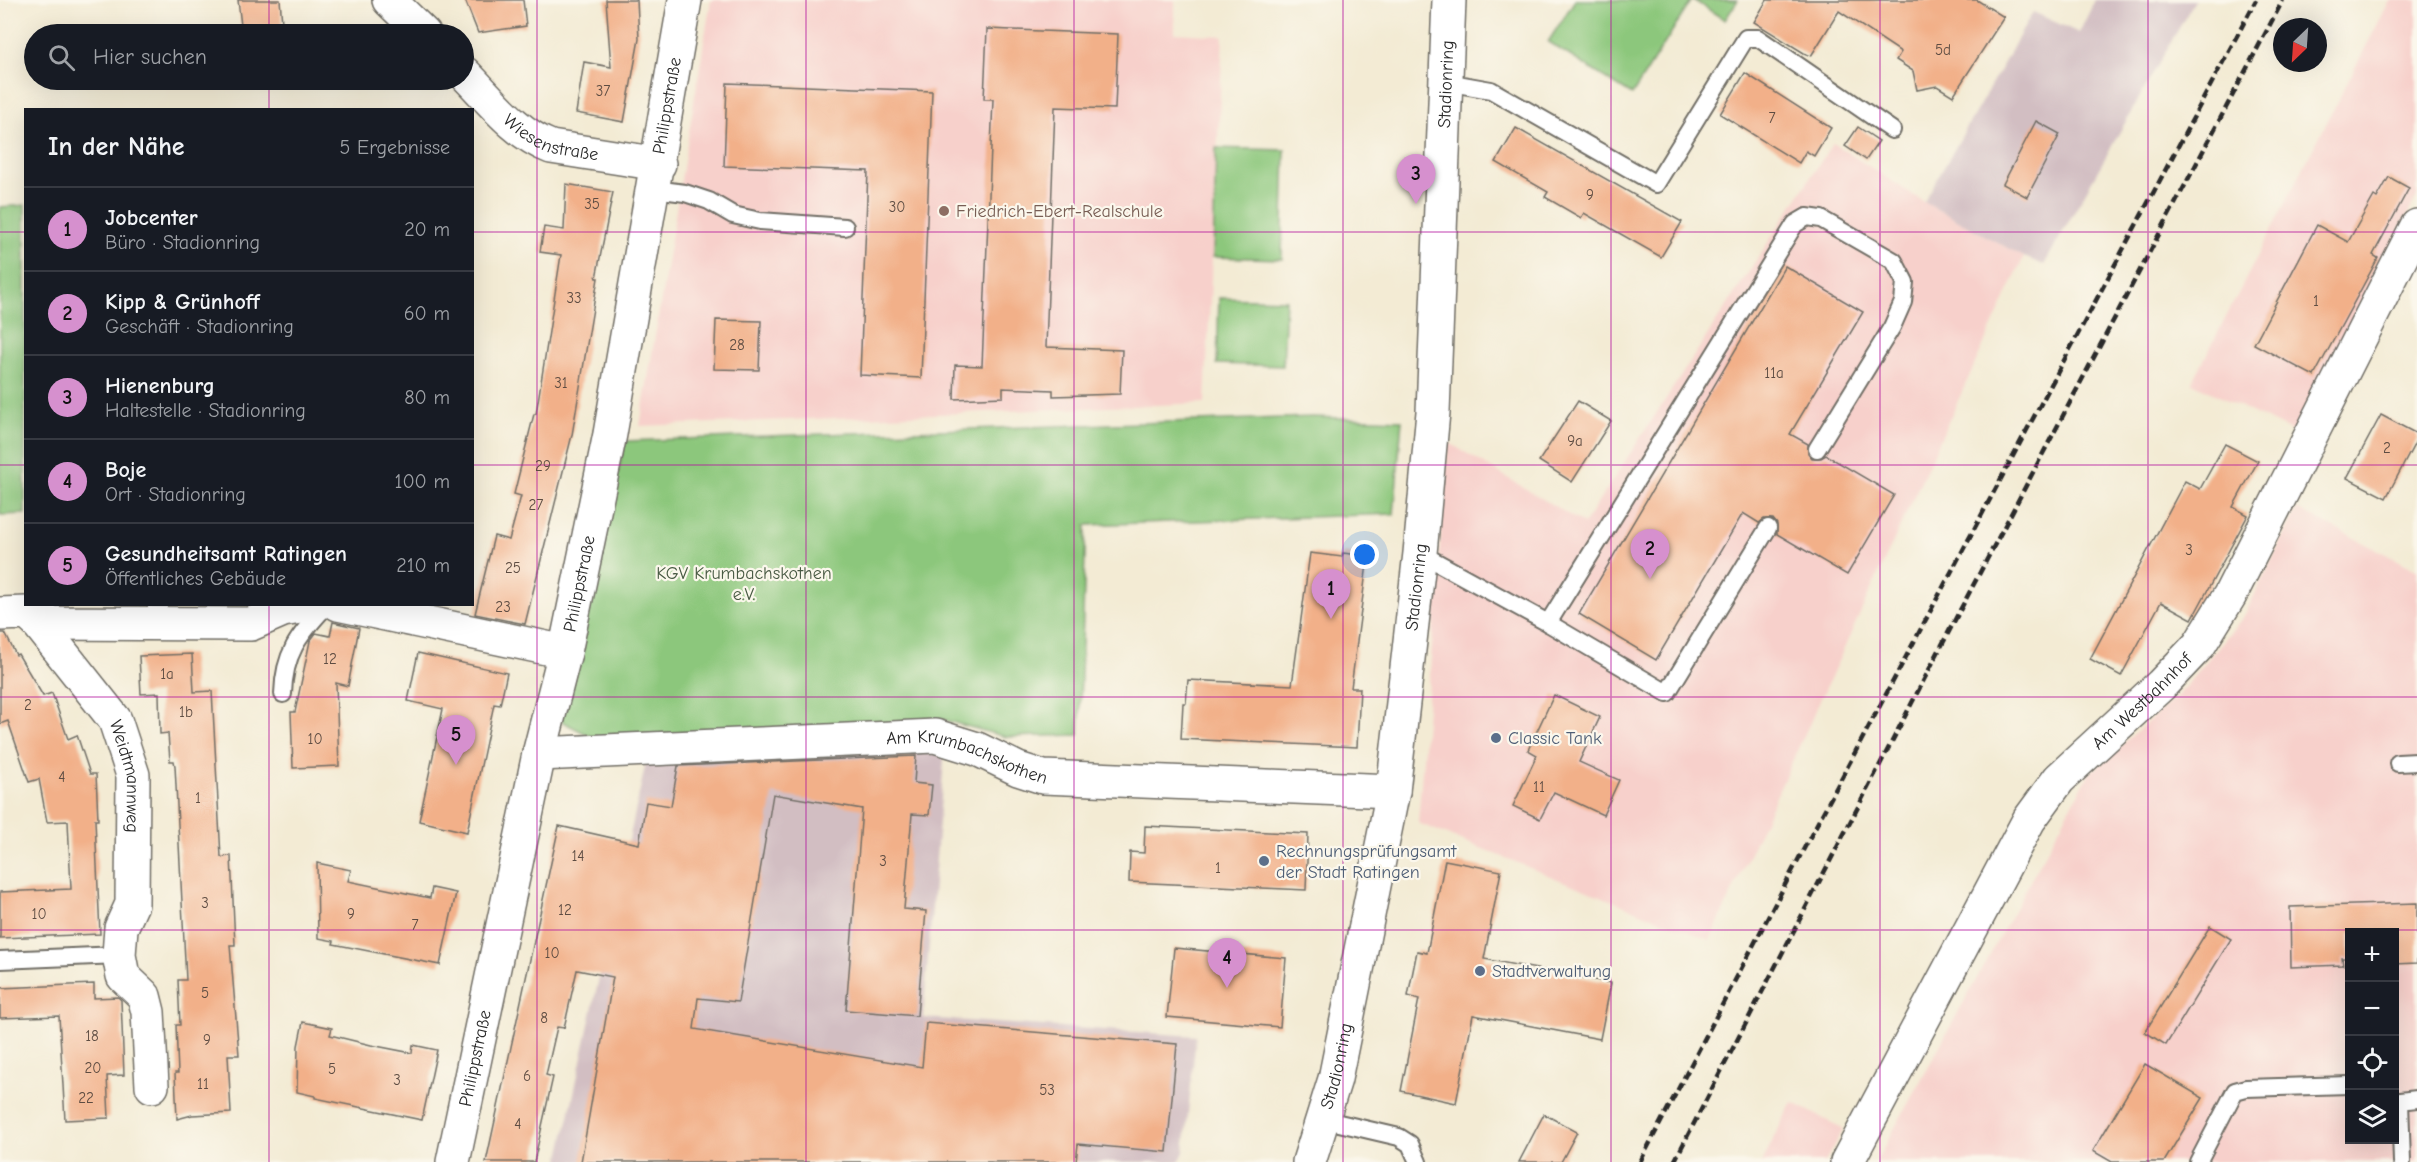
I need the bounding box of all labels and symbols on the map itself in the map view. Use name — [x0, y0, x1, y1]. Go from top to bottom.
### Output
north arrow — [2273, 18, 2327, 72]
street label: Stadionring — [1434, 40, 1458, 128]
house number: 5d — [1935, 41, 1951, 59]
street label: Philippstraße — [649, 56, 686, 156]
house number: 37 — [596, 82, 610, 100]
street label: Wiesenstraße — [499, 109, 600, 165]
house number: 7 — [1768, 109, 1776, 127]
pin: 3 — [1396, 154, 1436, 204]
house number: 9 — [1586, 186, 1594, 204]
house number: 35 — [584, 195, 600, 213]
house number: 30 — [889, 198, 905, 216]
place label: Friedrich-Ebert-Realschule — [956, 201, 1163, 222]
marker: Friedrich-Ebert-Realschule — [937, 204, 951, 218]
house number: 33 — [566, 289, 582, 307]
house number: 1 — [2313, 292, 2319, 310]
house number: 28 — [729, 336, 745, 354]
house number: 11a — [1764, 364, 1784, 382]
house number: 31 — [554, 374, 568, 392]
house number: 9a — [1567, 432, 1583, 450]
house number: 2 — [2383, 439, 2391, 457]
house number: 29 — [535, 457, 551, 475]
house number: 27 — [529, 496, 543, 514]
pin: 2 — [1630, 530, 1670, 579]
street label: Philippstraße — [559, 534, 600, 634]
your location — [1350, 540, 1379, 569]
house number: 3 — [2185, 541, 2193, 559]
street label: Stadionring — [1401, 543, 1432, 632]
house number: 25 — [505, 559, 521, 577]
park label: KGV Krumbachskothen e.V. — [656, 563, 832, 605]
pin: 1 — [1312, 570, 1350, 619]
house number: 23 — [495, 598, 511, 616]
street label: Am Westbahnhof — [2088, 648, 2197, 754]
house number: 12 — [323, 650, 337, 668]
house number: 1a — [160, 665, 174, 683]
house number: 2 — [24, 696, 32, 714]
house number: 1b — [179, 703, 193, 721]
pin: 5 — [436, 716, 476, 765]
street label: Weidtmannweg — [105, 717, 143, 833]
street label: Am Krumbachskothen — [886, 726, 1050, 789]
place label: Classic Tank — [1508, 728, 1602, 749]
house number: 10 — [307, 730, 323, 748]
marker: Classic Tank — [1489, 731, 1503, 745]
house number: 4 — [58, 768, 66, 786]
house number: 11 — [1533, 778, 1545, 796]
house number: 1 — [195, 789, 201, 807]
place label: Rechnungsprüfungsamt der Stadt Ratingen — [1276, 841, 1457, 883]
house number: 14 — [571, 847, 585, 865]
house number: 3 — [879, 852, 887, 870]
marker: Rechnungsprüfungsamt der Stadt Ratingen — [1257, 854, 1271, 868]
house number: 1 — [1215, 859, 1221, 877]
house number: 3 — [201, 894, 209, 912]
house number: 12 — [558, 901, 572, 919]
house number: 10 — [31, 905, 47, 923]
house number: 9 — [347, 905, 355, 923]
house number: 7 — [411, 916, 419, 934]
pin: 4 — [1208, 938, 1246, 988]
house number: 10 — [544, 944, 560, 962]
place label: Stadtverwaltung — [1492, 961, 1611, 982]
marker: Stadtverwaltung — [1473, 964, 1487, 978]
house number: 5 — [201, 984, 209, 1002]
street label: Philippstraße — [455, 1008, 496, 1109]
house number: 8 — [540, 1009, 548, 1027]
street label: Stadionring — [1316, 1021, 1357, 1112]
house number: 18 — [85, 1027, 99, 1045]
house number: 9 — [203, 1031, 211, 1049]
house number: 20 — [85, 1059, 101, 1077]
house number: 5 — [328, 1060, 336, 1078]
house number: 6 — [523, 1067, 531, 1085]
house number: 3 — [393, 1071, 401, 1089]
house number: 11 — [197, 1075, 209, 1093]
house number: 53 — [1039, 1081, 1055, 1099]
house number: 22 — [78, 1089, 94, 1107]
house number: 4 — [514, 1115, 522, 1133]

